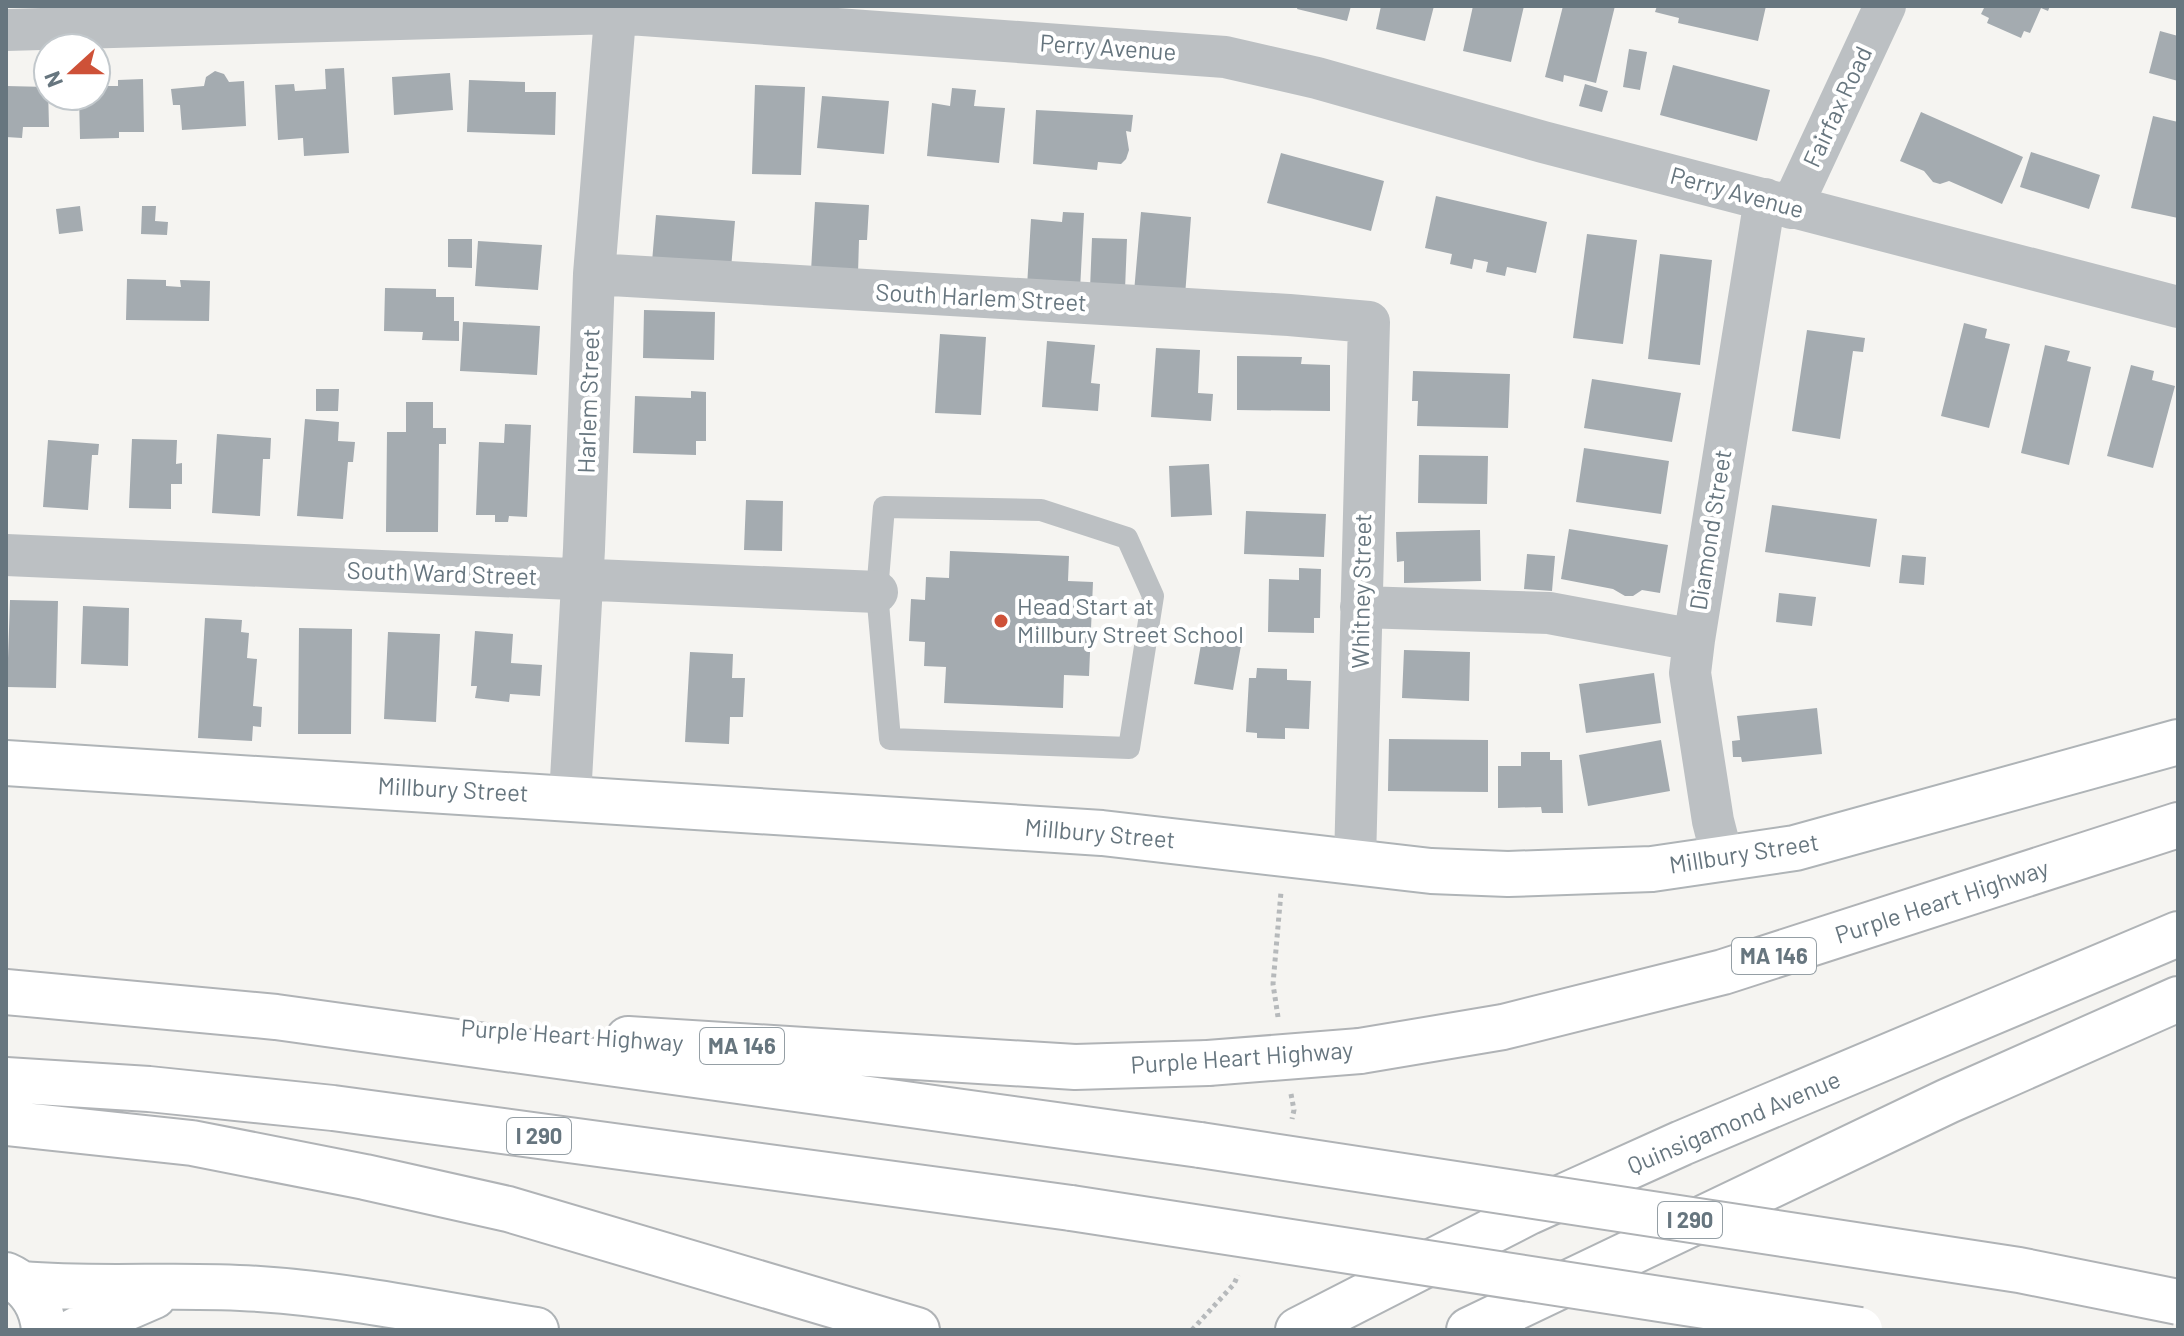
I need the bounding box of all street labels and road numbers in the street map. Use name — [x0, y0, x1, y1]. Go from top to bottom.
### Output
street label: Perry Avenue — [1039, 27, 1177, 66]
street label: Fairfax Road — [1796, 41, 1877, 171]
street label: Perry Avenue — [1668, 160, 1807, 223]
street label: South Harlem Street — [875, 276, 1087, 317]
street label: Harlem Street — [570, 328, 605, 474]
street label: Diamond Street — [1683, 447, 1737, 612]
street label: Whitney Street — [1345, 513, 1376, 669]
street label: South Ward Street — [346, 555, 538, 590]
street label: Millbury Street — [377, 770, 529, 807]
street label: Millbury Street — [1024, 811, 1177, 854]
street label: Millbury Street — [1667, 826, 1821, 879]
street label: Purple Heart Highway — [1831, 852, 2052, 949]
road number: MA 146 — [1732, 938, 1816, 974]
street label: Purple Heart Highway — [460, 1012, 684, 1057]
road number: MA 146 — [700, 1028, 784, 1064]
street label: Purple Heart Highway — [1130, 1034, 1354, 1079]
street label: Quinsigamond Avenue — [1623, 1064, 1844, 1180]
road number: I 290 — [507, 1118, 571, 1154]
road number: I 290 — [1658, 1202, 1722, 1238]

